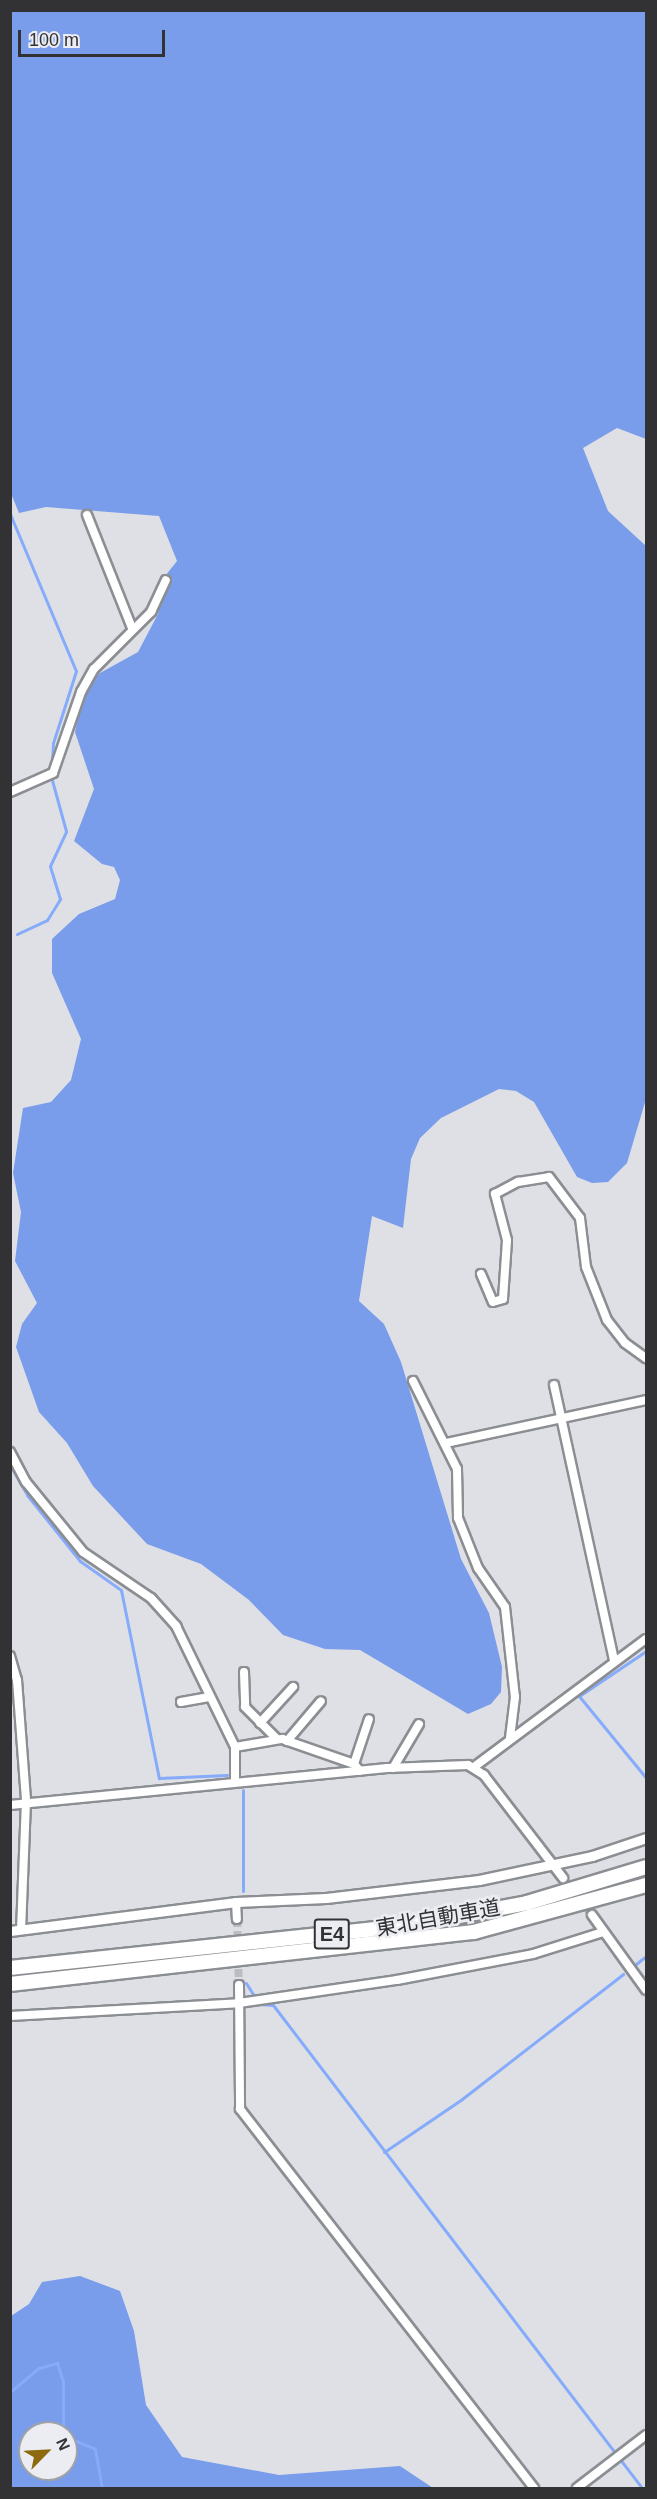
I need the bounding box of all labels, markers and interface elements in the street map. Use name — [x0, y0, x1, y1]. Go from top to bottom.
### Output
scale bar — [21, 18, 168, 56]
text: 100 m — [29, 30, 79, 50]
street label: 東北自動車道 — [374, 1895, 502, 1941]
road number: E4 — [312, 1917, 352, 1951]
north arrow — [18, 2421, 78, 2481]
text: N — [53, 2436, 73, 2453]

